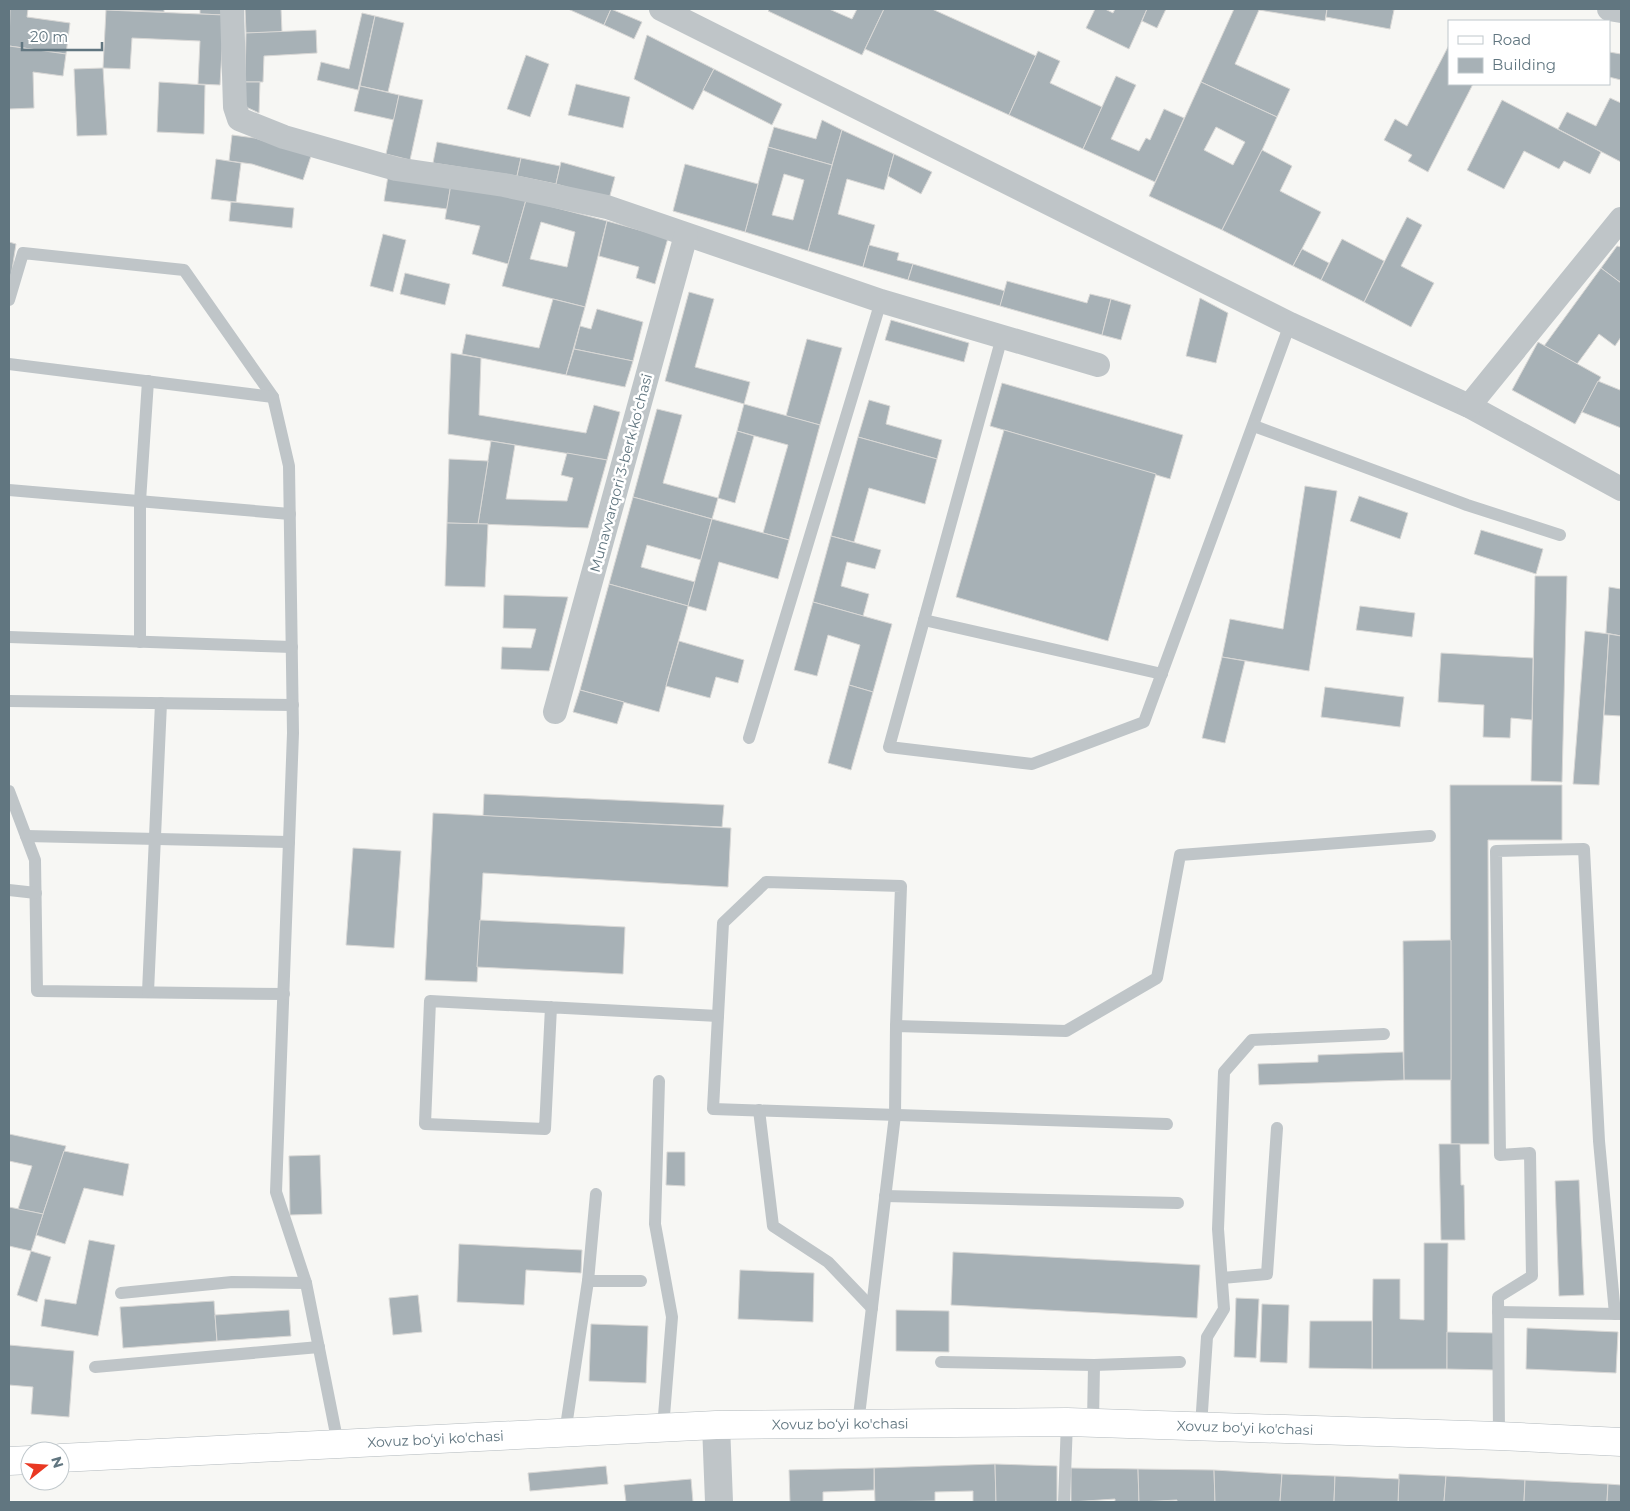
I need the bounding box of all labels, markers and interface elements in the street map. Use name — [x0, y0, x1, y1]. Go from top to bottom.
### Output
scale bar — [22, 20, 102, 52]
legend — [1448, 20, 1610, 85]
text: 20 m — [30, 27, 68, 46]
text: Road — [1492, 30, 1531, 49]
text: Building — [1492, 55, 1556, 74]
street label: Munavvarqori 3-berk koʻchasi — [586, 372, 656, 574]
street label: Xovuz bo‘yi ko'chasi — [772, 1414, 909, 1434]
street label: Xovuz bo‘yi ko'chasi — [1176, 1417, 1314, 1439]
street label: Xovuz bo‘yi ko'chasi — [367, 1427, 504, 1452]
north arrow — [20, 1441, 70, 1491]
text: N — [47, 1454, 68, 1470]

